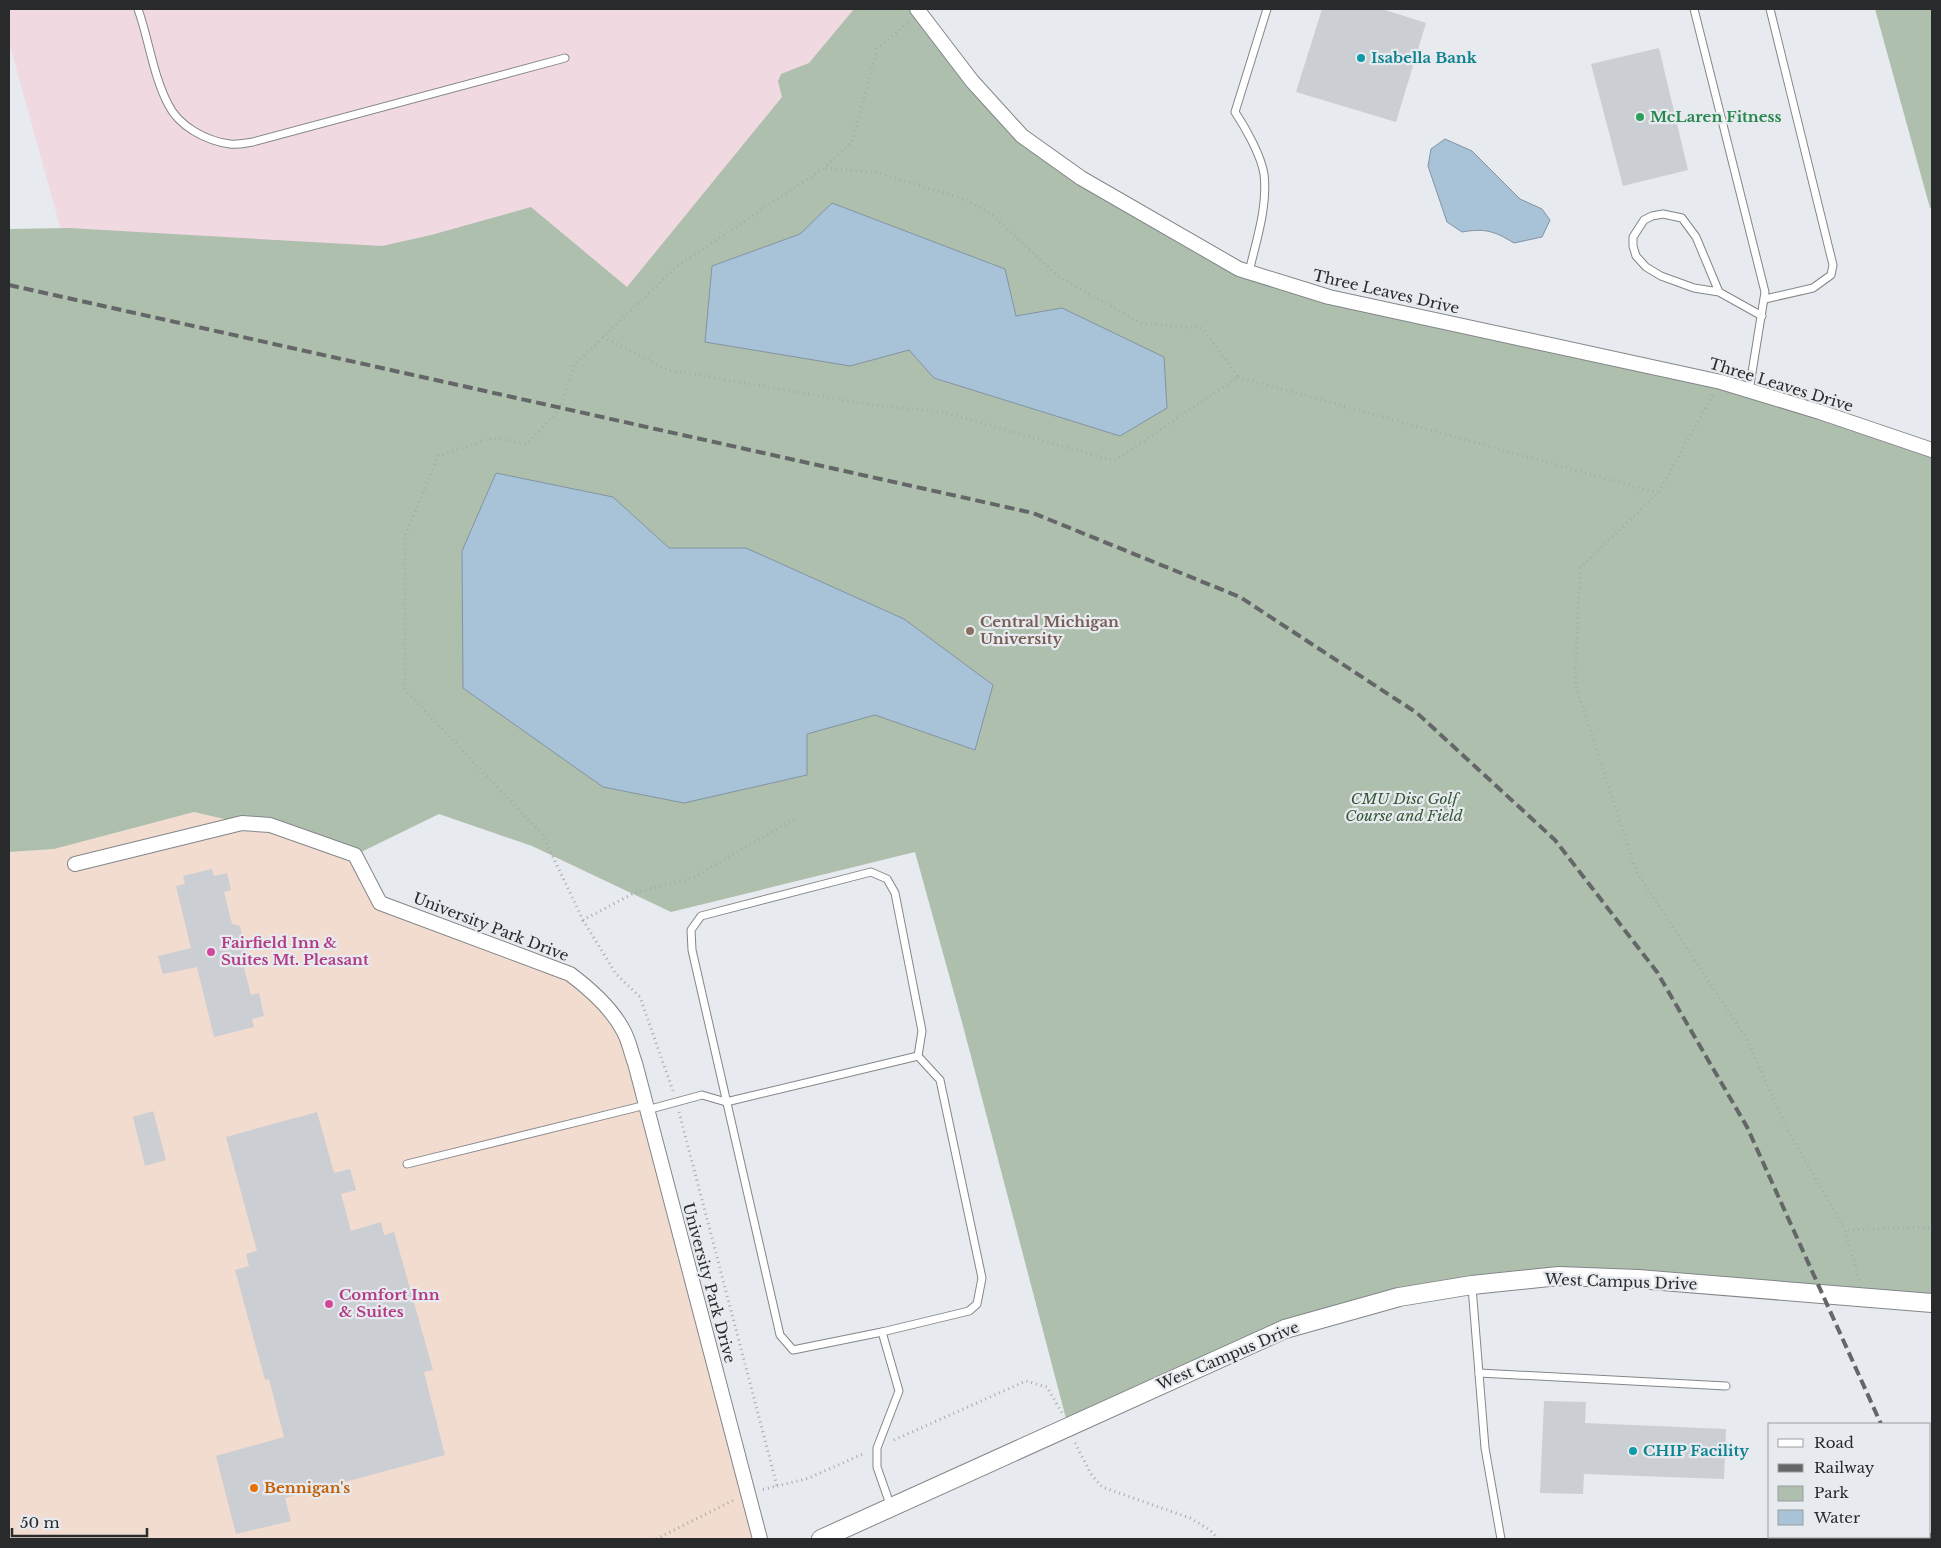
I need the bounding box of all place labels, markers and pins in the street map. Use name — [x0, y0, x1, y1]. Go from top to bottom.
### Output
place label: Isabella Bank — [1371, 48, 1478, 67]
marker: Isabella Bank — [1355, 52, 1367, 64]
place label: McLaren Fitness — [1650, 107, 1781, 126]
marker: McLaren Fitness — [1634, 111, 1646, 123]
place label: Central Michigan University — [980, 612, 1119, 648]
marker: Central Michigan University — [964, 625, 976, 637]
place label: Fairfield Inn & Suites Mt. Pleasant — [221, 933, 369, 969]
marker: Fairfield Inn & Suites Mt. Pleasant — [205, 946, 217, 958]
place label: Comfort Inn & Suites — [339, 1285, 440, 1321]
marker: Comfort Inn & Suites — [323, 1298, 335, 1310]
place label: CHIP Facility — [1643, 1441, 1749, 1460]
marker: CHIP Facility — [1627, 1445, 1639, 1457]
place label: Bennigan's — [264, 1478, 350, 1497]
marker: Bennigan's — [248, 1482, 260, 1494]

